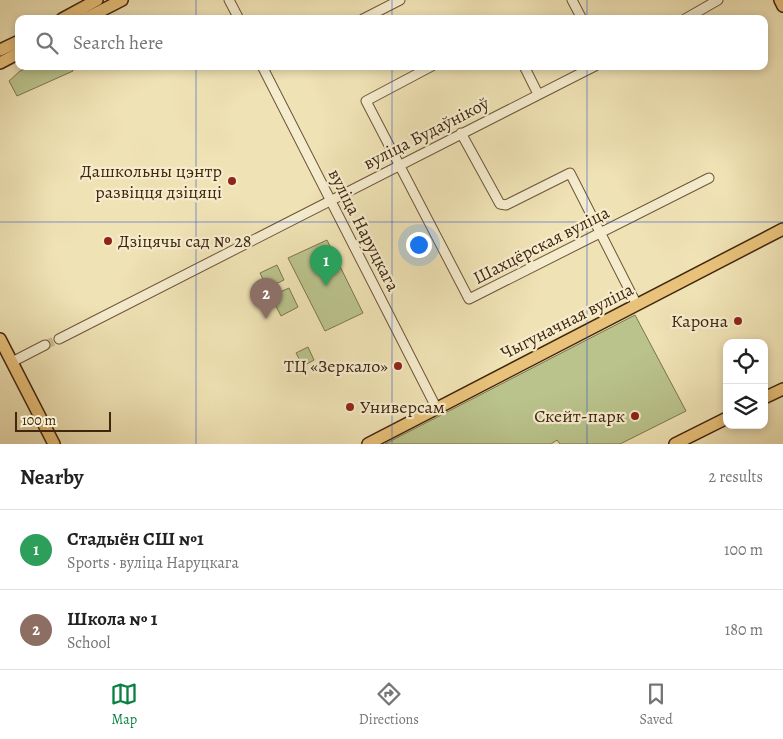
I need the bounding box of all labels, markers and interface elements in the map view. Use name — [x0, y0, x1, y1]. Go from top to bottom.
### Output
search box — [15, 15, 768, 70]
icon: search — [33, 29, 61, 57]
text: Search here — [73, 30, 163, 56]
street label: вуліца Будаўнікоў — [359, 91, 494, 175]
place label: Дашкольны цэнтр развіцця дзіцяці — [80, 159, 222, 204]
street label: вуліца Наруцкага — [323, 165, 406, 296]
marker: Дашкольны цэнтр развіцця дзіцяці — [226, 175, 238, 187]
street label: Шахцёрская вуліца — [469, 200, 614, 290]
place label: Дзіцячы сад № 28 — [118, 229, 252, 253]
your location — [406, 232, 432, 258]
marker: Дзіцячы сад № 28 — [102, 235, 114, 247]
pin: 1 — [310, 245, 342, 286]
street label: Чыгуначная вуліца — [497, 277, 638, 365]
pin: 2 — [250, 278, 282, 319]
place label: Карона — [671, 309, 729, 333]
marker: Карона — [732, 315, 744, 327]
map controls — [723, 339, 768, 429]
button: locate — [723, 339, 768, 384]
place label: ТЦ «Зеркало» — [284, 354, 388, 378]
marker: ТЦ «Зеркало» — [392, 360, 404, 372]
button: layers — [723, 384, 768, 429]
place label: Универсам — [360, 395, 445, 419]
marker: Универсам — [344, 401, 356, 413]
place label: Скейт-парк — [534, 404, 625, 428]
scale bar — [15, 409, 111, 432]
marker: Скейт-парк — [629, 410, 641, 422]
text: 100 m — [22, 411, 56, 430]
text: Nearby — [20, 463, 83, 491]
text: 2 results — [708, 466, 763, 488]
text: Стадыён СШ №1 — [67, 526, 204, 552]
text: 1 — [33, 539, 39, 561]
text: 100 m — [724, 539, 763, 561]
text: Sports · вуліца Наруцкага — [67, 552, 239, 574]
text: Школа № 1 — [67, 606, 158, 632]
text: 2 — [32, 619, 40, 641]
text: 180 m — [725, 619, 763, 641]
text: School — [67, 632, 110, 654]
tab: Map — [110, 680, 138, 729]
tab: Directions — [359, 680, 419, 729]
tab: Saved — [640, 680, 673, 729]

